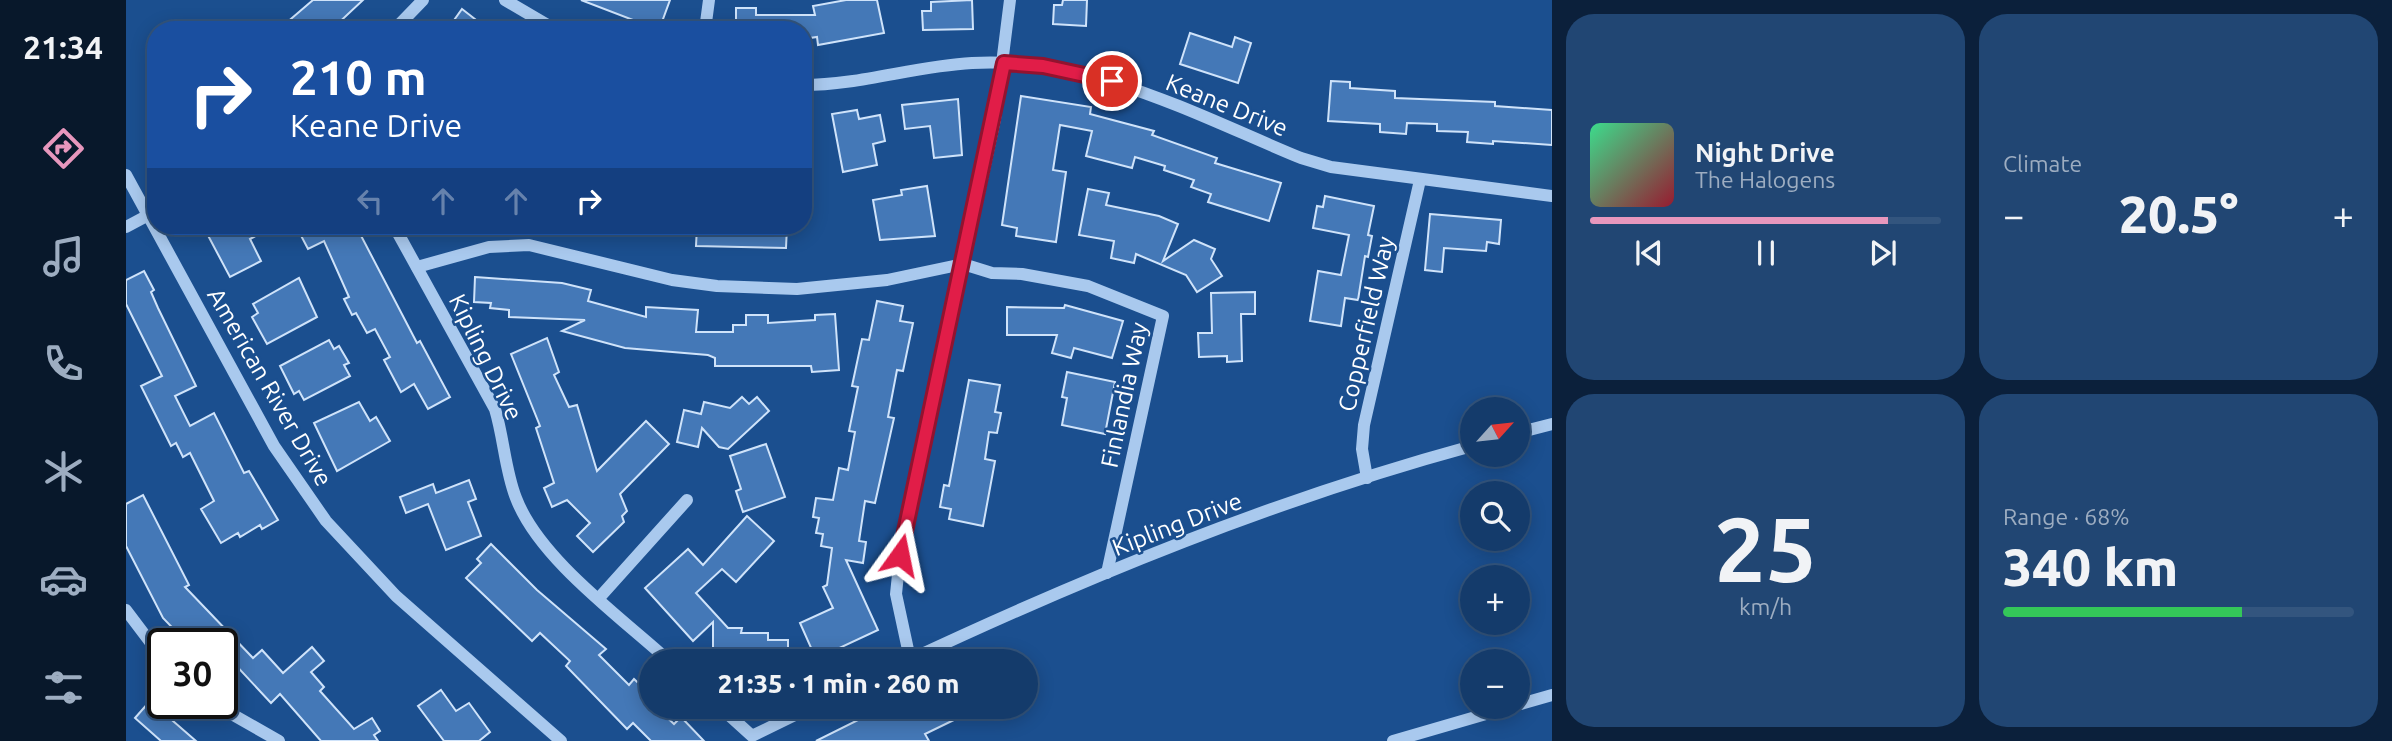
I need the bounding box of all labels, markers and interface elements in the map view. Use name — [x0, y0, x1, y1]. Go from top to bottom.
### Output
text: 21:34 — [23, 29, 103, 65]
icon: right — [175, 49, 266, 140]
text: 210 m — [290, 49, 427, 104]
pin — [1082, 51, 1142, 111]
icon: arrive — [1093, 62, 1131, 100]
street label: Keane Drive — [1162, 68, 1292, 142]
text: Keane Drive — [290, 107, 462, 143]
icon: directions — [39, 124, 88, 173]
text: Night Drive — [1695, 138, 1835, 167]
text: Climate — [2003, 151, 2082, 176]
text: The Halogens — [1695, 167, 1835, 192]
icon: left — [351, 182, 389, 220]
icon: ahead — [424, 182, 462, 220]
icon: ahead — [497, 182, 535, 220]
icon: right — [570, 182, 608, 220]
text: 20.5° — [2119, 185, 2238, 243]
text: − — [2003, 194, 2024, 236]
text: + — [2333, 194, 2354, 236]
icon: music — [39, 232, 88, 281]
street label: Copperfield Way — [1333, 233, 1399, 414]
icon: previous — [1630, 234, 1668, 272]
icon: pause — [1747, 234, 1785, 272]
icon: next — [1864, 234, 1902, 272]
street label: American River Drive — [202, 283, 338, 491]
street label: Kipling Drive — [444, 290, 528, 424]
street label: Finlandia Way — [1095, 319, 1153, 470]
icon: phone — [39, 339, 88, 388]
north arrow — [1460, 397, 1530, 467]
map controls — [1460, 397, 1530, 719]
icon: climate — [39, 447, 88, 496]
button: search — [1460, 481, 1530, 551]
street label: Kipling Drive — [1108, 487, 1246, 561]
text: 25 — [1714, 497, 1817, 599]
text: Range · 68% — [2003, 504, 2130, 529]
position arrow — [863, 518, 937, 592]
text: 340 km — [2003, 538, 2178, 596]
icon: car — [39, 555, 88, 604]
button: + — [1460, 565, 1530, 635]
text: km/h — [1739, 594, 1792, 619]
speed limit sign: 30 — [147, 628, 238, 719]
button: − — [1460, 649, 1530, 719]
icon: filters — [39, 663, 88, 712]
text: 21:35 · 1 min · 260 m — [718, 669, 959, 698]

